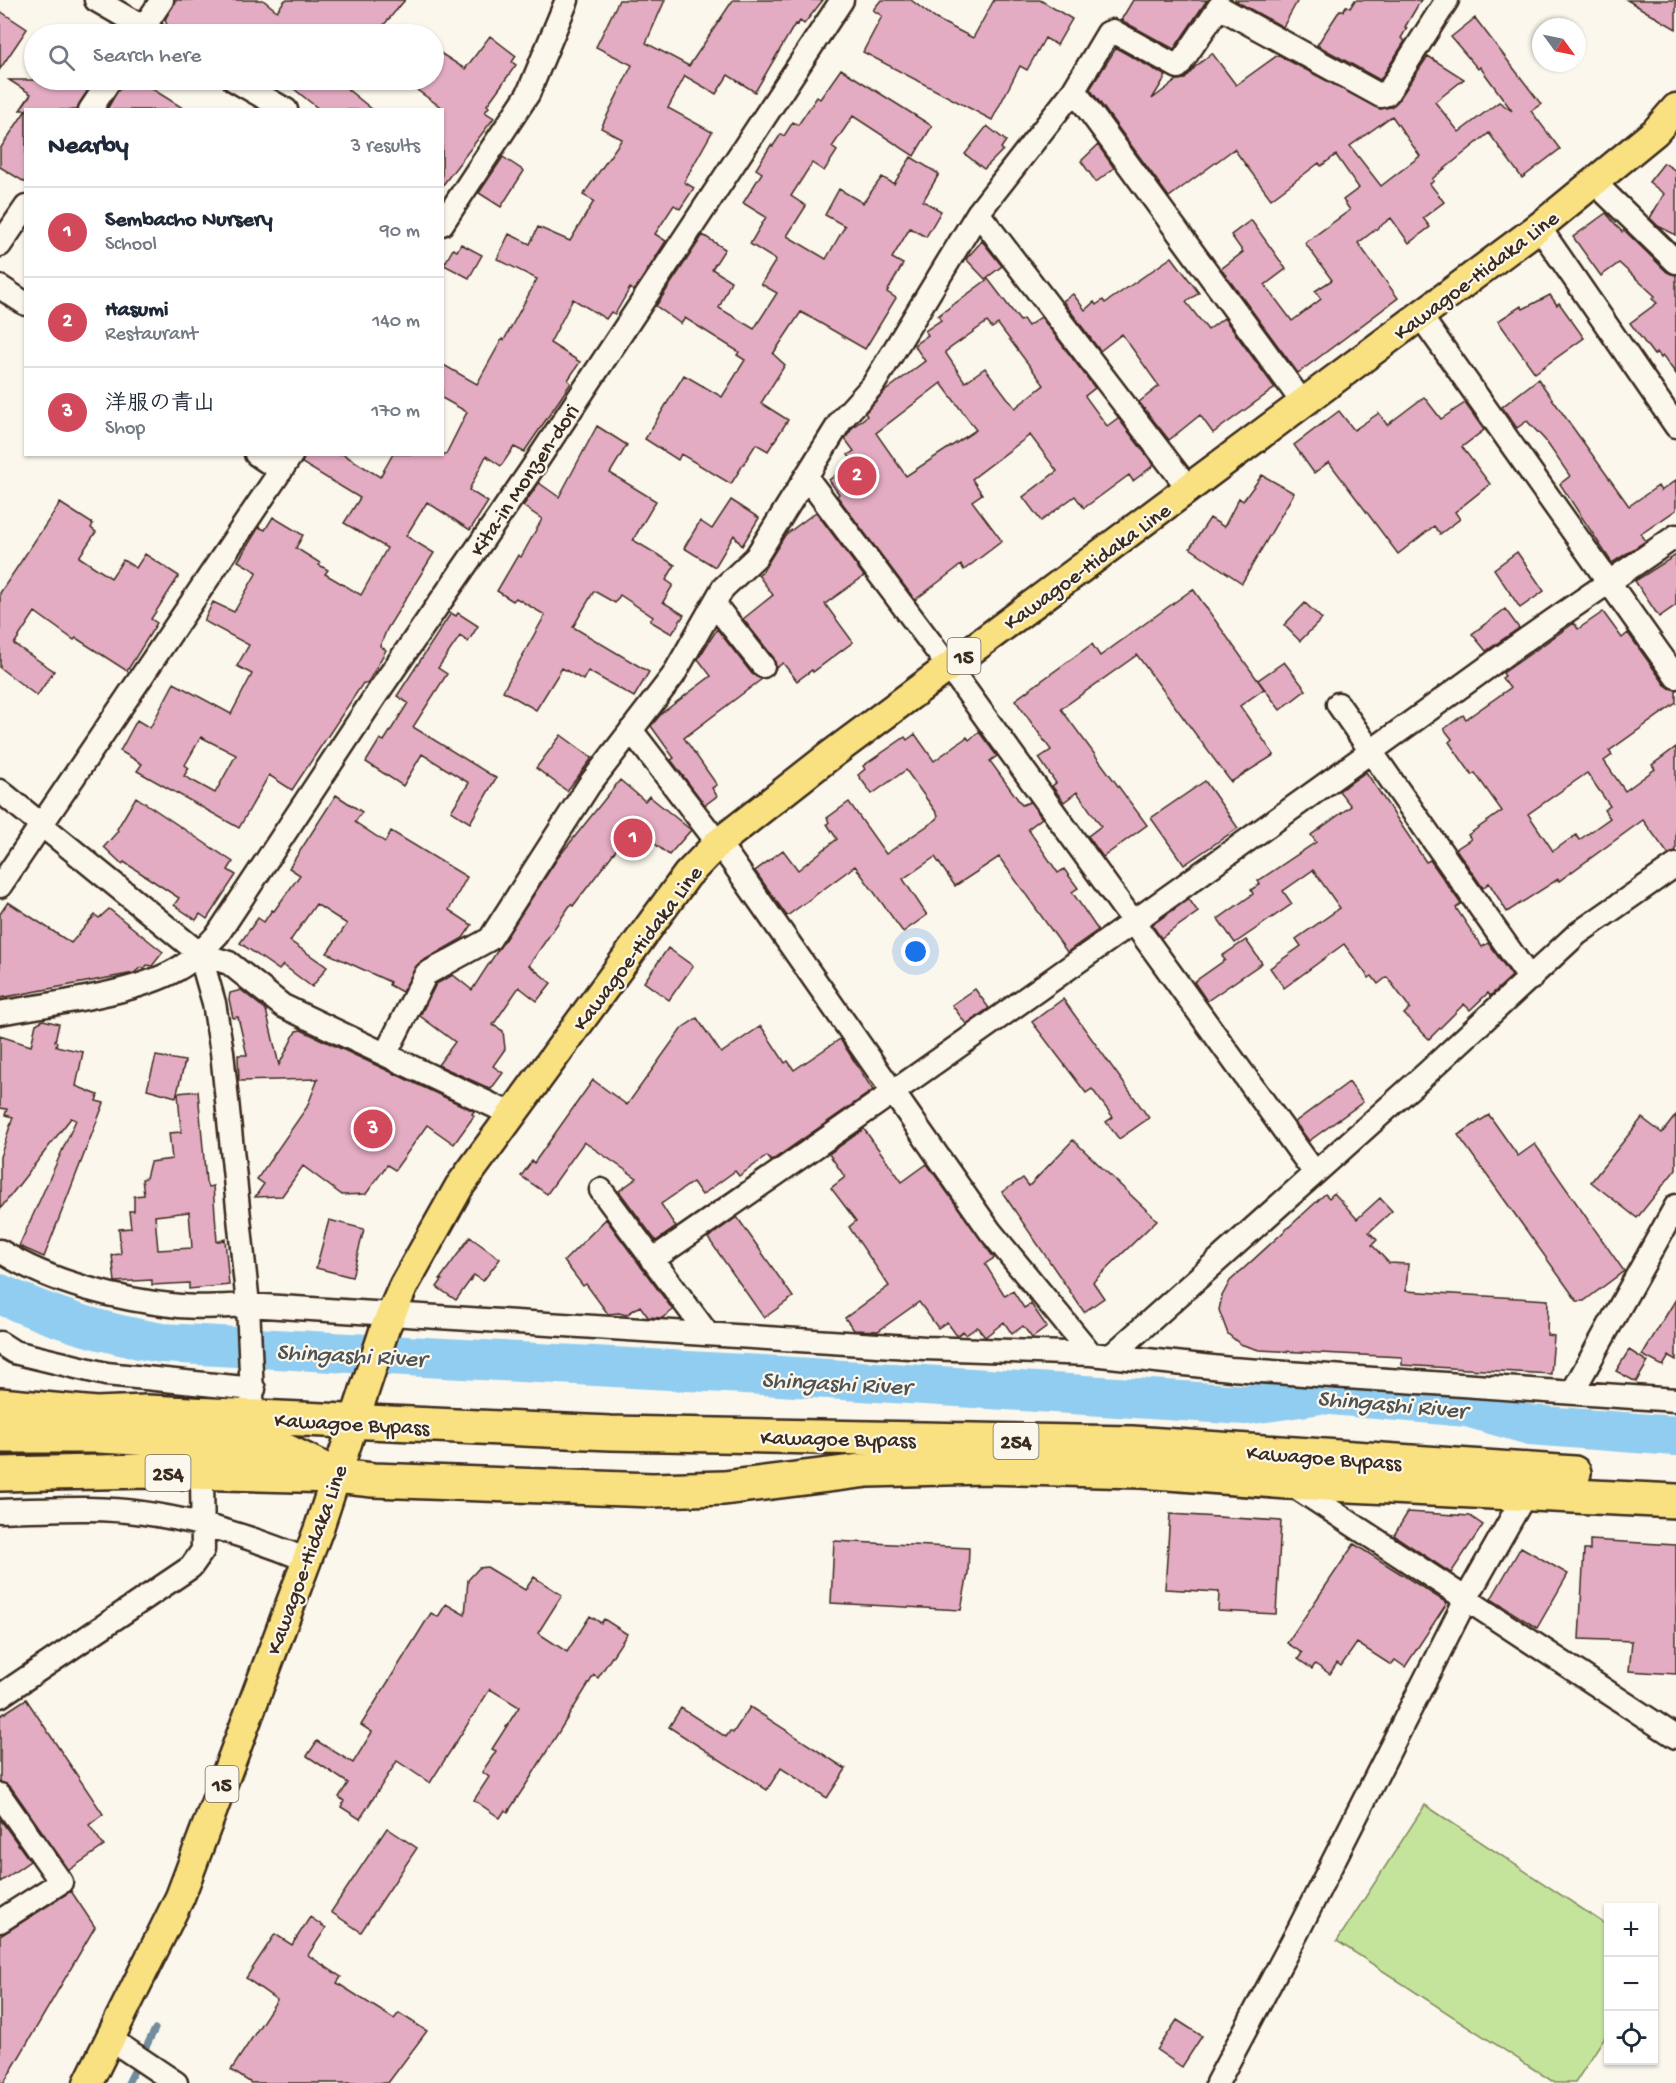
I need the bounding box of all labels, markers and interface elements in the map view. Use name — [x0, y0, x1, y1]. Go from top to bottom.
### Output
north arrow — [1532, 18, 1586, 72]
search box — [24, 24, 444, 90]
icon: search — [45, 41, 78, 74]
text: Search here — [93, 44, 201, 70]
text: Nearby — [48, 132, 129, 163]
text: 3 results — [351, 136, 420, 159]
street label: Kawagoe-Hidaka Line — [1390, 206, 1566, 348]
text: Sembacho Nursery — [105, 208, 272, 234]
text: 1 — [63, 221, 72, 244]
text: 90 m — [380, 221, 420, 244]
text: School — [105, 234, 157, 257]
text: Hasumi — [105, 298, 169, 324]
text: 2 — [63, 311, 72, 334]
text: 140 m — [372, 311, 420, 334]
text: Restaurant — [105, 324, 198, 347]
text: 洋服の青山 — [105, 392, 215, 418]
street label: Kita-in Monzen-dori — [466, 400, 587, 562]
text: 3 — [62, 401, 73, 424]
text: 170 m — [371, 401, 420, 424]
text: Shop — [105, 418, 145, 441]
pin: 2 — [838, 454, 876, 498]
street label: Kawagoe-Hidaka Line — [1000, 499, 1177, 638]
road number: 15 — [948, 638, 980, 674]
pin: 1 — [614, 816, 652, 860]
street label: Kawagoe-Hidaka Line — [569, 861, 710, 1037]
your location — [901, 937, 930, 966]
pin: 3 — [354, 1106, 392, 1152]
water label: Shingashi River — [275, 1339, 431, 1376]
water label: Shingashi River — [760, 1367, 916, 1404]
water label: Shingashi River — [1316, 1386, 1472, 1428]
street label: Kawagoe Bypass — [274, 1409, 431, 1443]
road number: 254 — [994, 1423, 1038, 1459]
street label: Kawagoe Bypass — [760, 1427, 917, 1455]
street label: Kawagoe Bypass — [1245, 1442, 1403, 1478]
road number: 254 — [146, 1455, 190, 1491]
street label: Kawagoe-Hidaka Line — [262, 1461, 355, 1659]
road number: 15 — [206, 1766, 238, 1802]
map controls — [1604, 1903, 1658, 2065]
button: + — [1604, 1903, 1658, 1957]
button: − — [1604, 1957, 1658, 2011]
button: locate — [1604, 2011, 1658, 2065]

